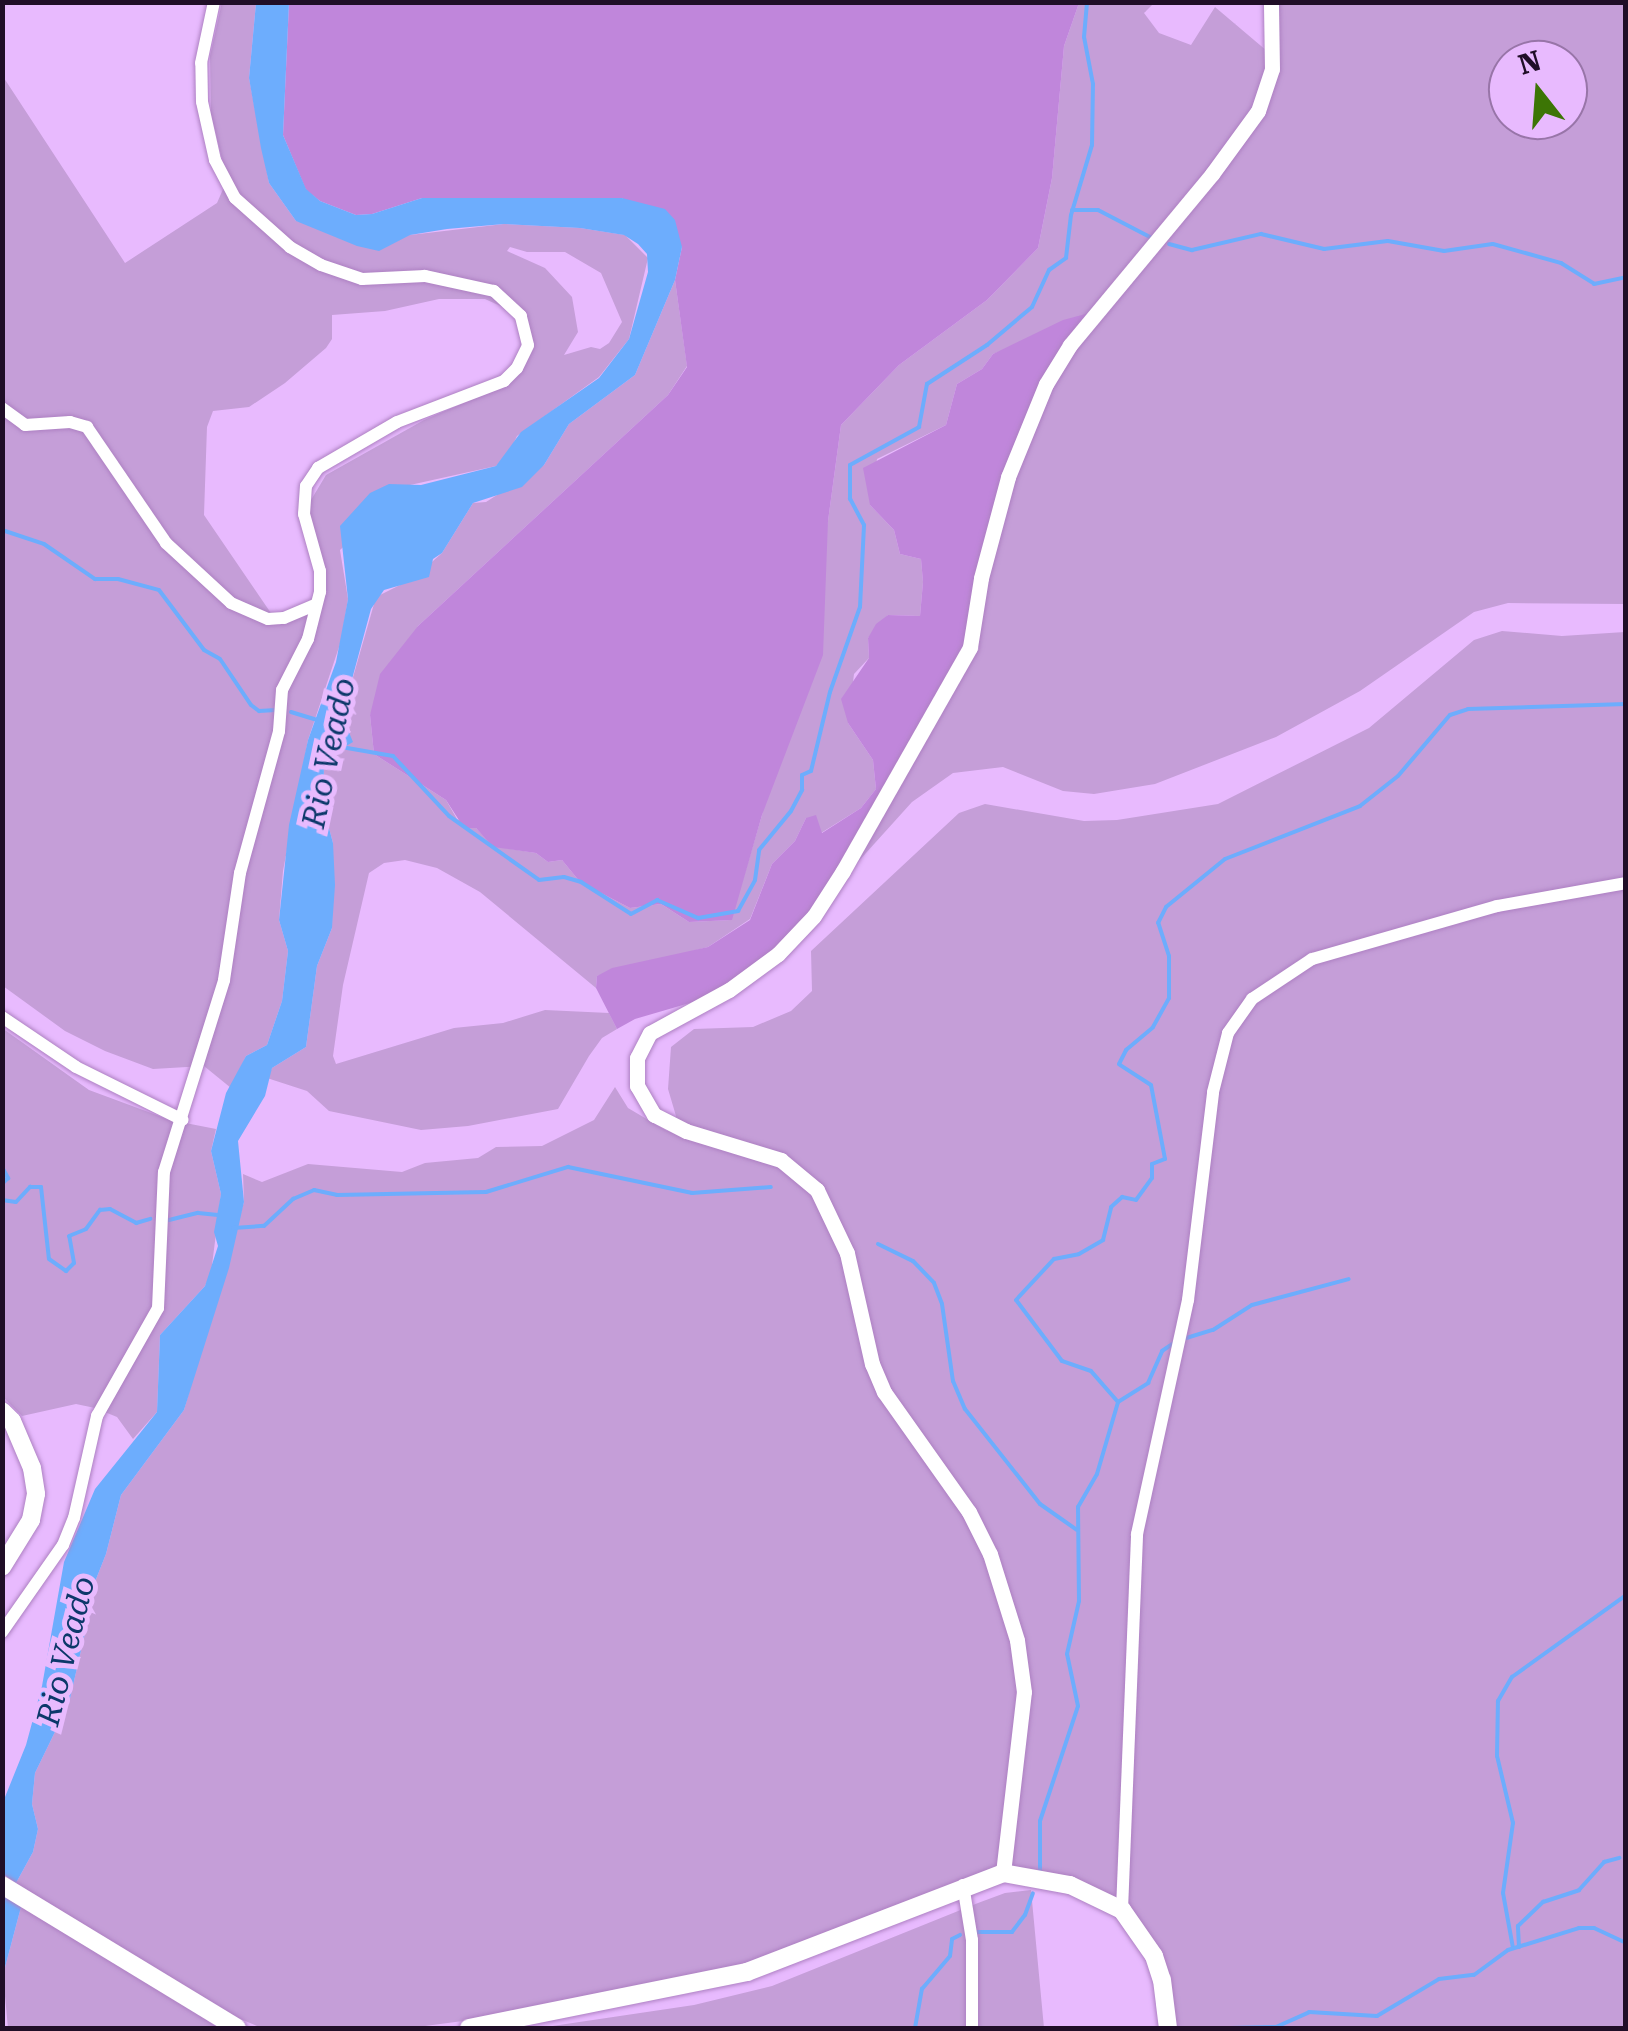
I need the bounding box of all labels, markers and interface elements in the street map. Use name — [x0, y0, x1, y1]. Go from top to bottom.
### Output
north arrow — [1488, 40, 1588, 140]
text: N — [1515, 44, 1545, 82]
water label: Rio Veado — [294, 675, 364, 831]
water label: Rio Veado — [29, 1572, 103, 1730]

